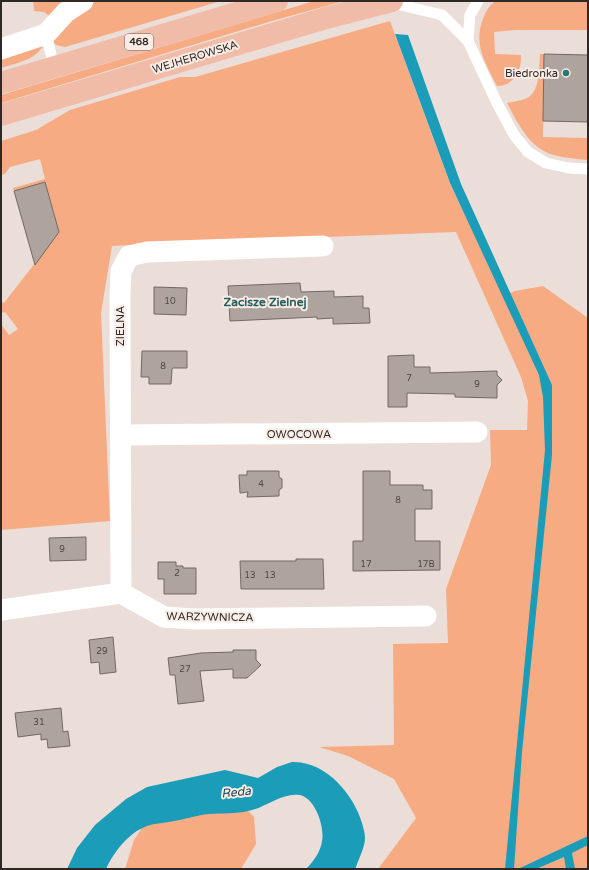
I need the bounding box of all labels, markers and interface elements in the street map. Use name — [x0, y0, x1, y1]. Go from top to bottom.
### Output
road number: 468 — [125, 34, 153, 50]
street label: WEJHEROWSKA — [151, 38, 239, 76]
place label: Biedronka — [505, 67, 558, 80]
marker: Biedronka — [561, 68, 571, 78]
district label: Zacisze Zielnej — [223, 295, 307, 310]
house number: 10 — [164, 296, 176, 307]
street label: ZIELNA — [114, 306, 127, 346]
house number: 8 — [160, 361, 166, 372]
house number: 7 — [406, 373, 412, 384]
house number: 9 — [474, 379, 480, 390]
street label: OWOCOWA — [267, 428, 331, 441]
house number: 4 — [258, 479, 264, 490]
house number: 8 — [395, 495, 401, 506]
house number: 9 — [59, 544, 65, 555]
house number: 17 — [360, 559, 372, 570]
house number: 17B — [417, 559, 435, 570]
house number: 2 — [174, 568, 180, 579]
house number: 13 — [244, 570, 256, 581]
house number: 13 — [264, 570, 276, 581]
street label: WARZYWNICZA — [166, 610, 254, 624]
house number: 29 — [96, 646, 108, 657]
house number: 27 — [179, 664, 191, 675]
house number: 31 — [33, 717, 45, 728]
water label: Reda — [221, 783, 252, 801]

